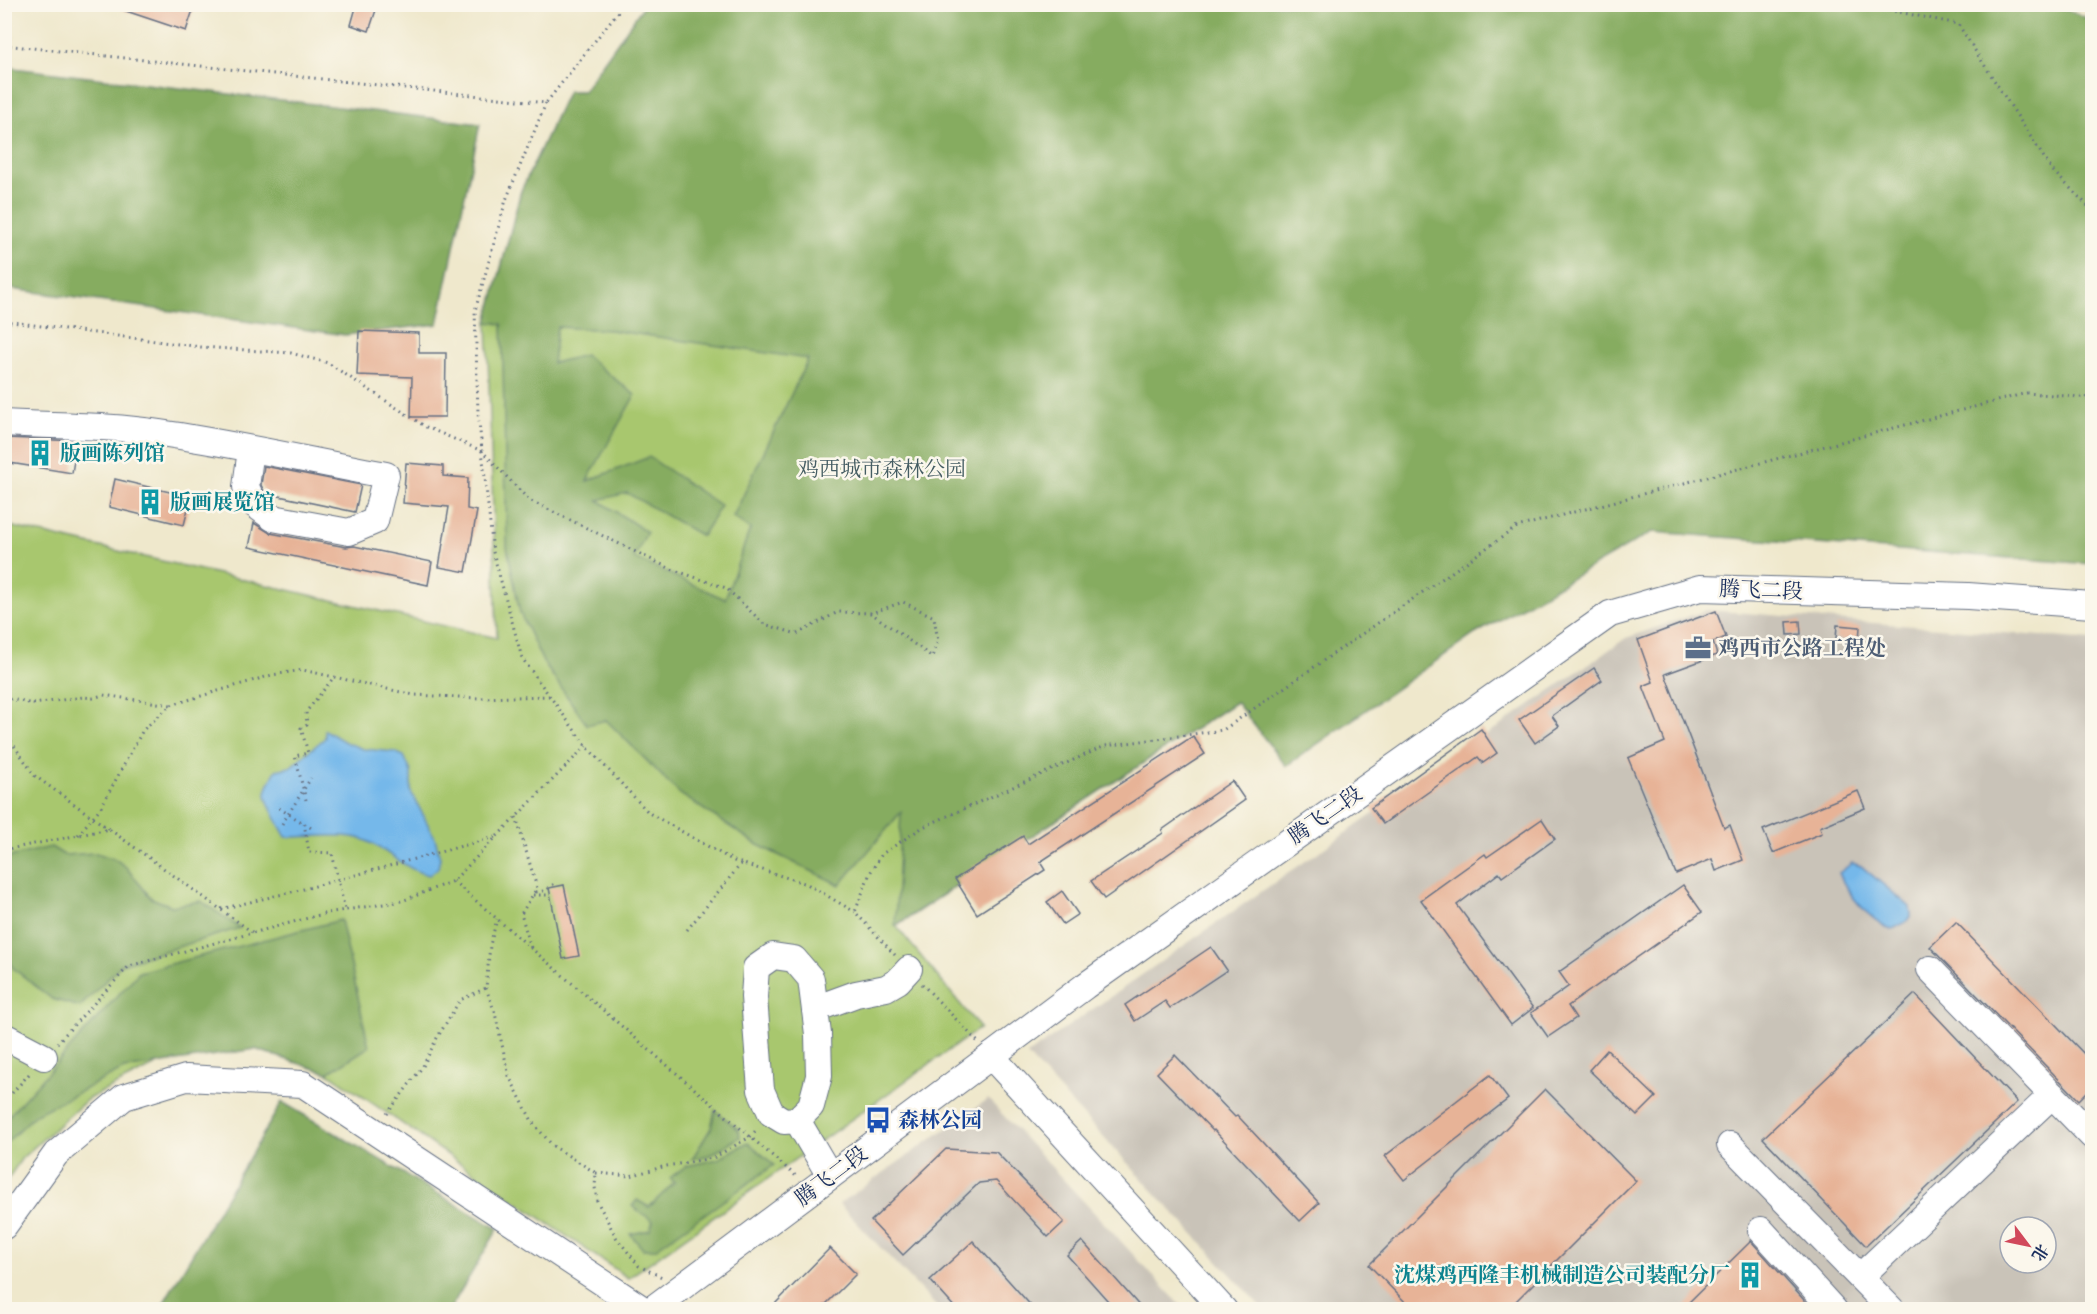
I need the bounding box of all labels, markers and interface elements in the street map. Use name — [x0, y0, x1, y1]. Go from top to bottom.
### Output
building icon: 版画陈列馆 — [25, 438, 55, 468]
place label: 版画陈列馆 — [60, 439, 165, 467]
park label: 鸡西城市森林公园 — [798, 455, 966, 483]
building icon: 版画展览馆 — [135, 487, 165, 517]
place label: 版画展览馆 — [170, 488, 275, 516]
street label: 腾飞二段 — [1719, 575, 1803, 605]
office icon: 鸡西市公路工程处 — [1683, 633, 1713, 663]
place label: 鸡西市公路工程处 — [1718, 634, 1886, 662]
street label: 腾飞二段 — [1283, 779, 1367, 851]
bus stop icon: 森林公园 — [863, 1105, 893, 1135]
place label: 森林公园 — [898, 1106, 982, 1134]
street label: 腾飞二段 — [789, 1140, 873, 1212]
north arrow — [1998, 1215, 2058, 1275]
text: 北 — [2026, 1240, 2053, 1265]
building icon: 沈煤鸡西隆丰机械制造公司装配分厂 — [1735, 1260, 1765, 1290]
place label: 沈煤鸡西隆丰机械制造公司装配分厂 — [1394, 1261, 1730, 1289]

